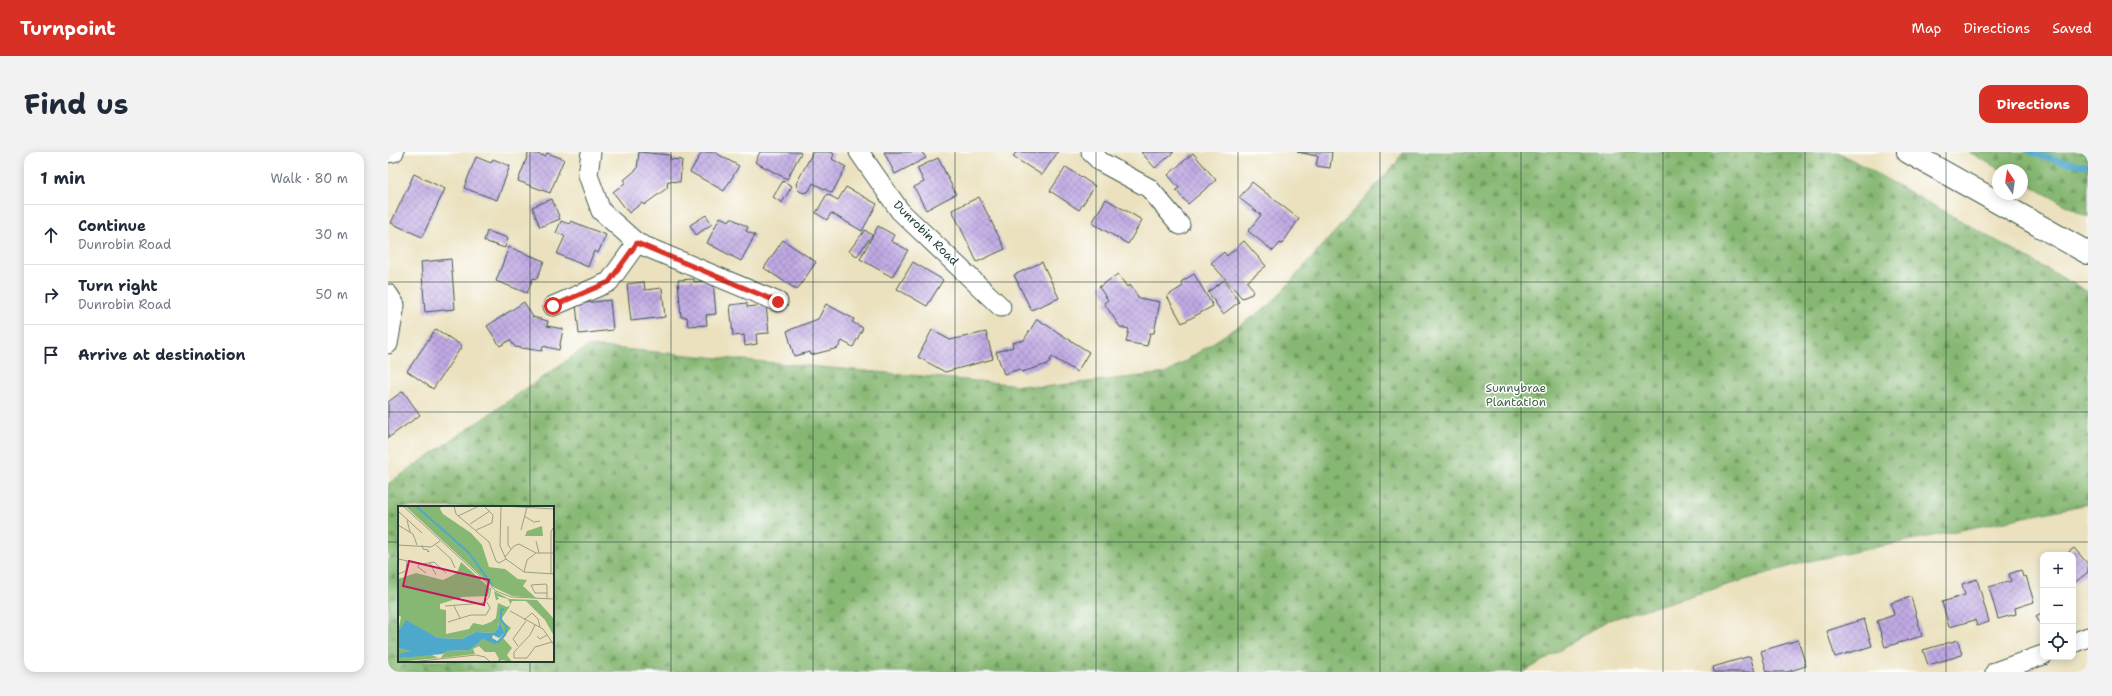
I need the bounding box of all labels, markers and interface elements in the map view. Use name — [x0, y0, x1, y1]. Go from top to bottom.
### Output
text: Turnpoint — [20, 16, 116, 41]
text: Map — [1912, 19, 1942, 37]
text: Directions — [1964, 19, 2030, 37]
text: Saved — [2052, 19, 2092, 37]
text: Find us — [24, 85, 129, 123]
button: Directions — [1979, 85, 2088, 123]
north arrow — [1992, 164, 2028, 200]
text: 1 min — [40, 167, 85, 189]
text: Walk · 80 m — [270, 170, 348, 187]
street label: Dunrobin Road — [890, 197, 962, 269]
text: Continue — [78, 216, 146, 236]
icon: ahead — [40, 224, 62, 246]
text: 30 m — [314, 226, 348, 243]
text: Dunrobin Road — [78, 236, 171, 253]
text: Turn right — [78, 276, 158, 296]
icon: right — [40, 284, 62, 306]
text: 50 m — [315, 286, 348, 303]
route end — [769, 293, 787, 311]
text: Dunrobin Road — [78, 296, 171, 313]
route start — [544, 297, 562, 315]
icon: arrive — [40, 344, 62, 366]
text: Arrive at destination — [78, 345, 246, 365]
park label: Sunnybrae Plantation — [1486, 380, 1547, 410]
inset map — [398, 506, 554, 662]
map controls — [2040, 552, 2076, 660]
button: + — [2040, 552, 2076, 588]
button: − — [2040, 588, 2076, 624]
button: locate — [2040, 624, 2076, 660]

